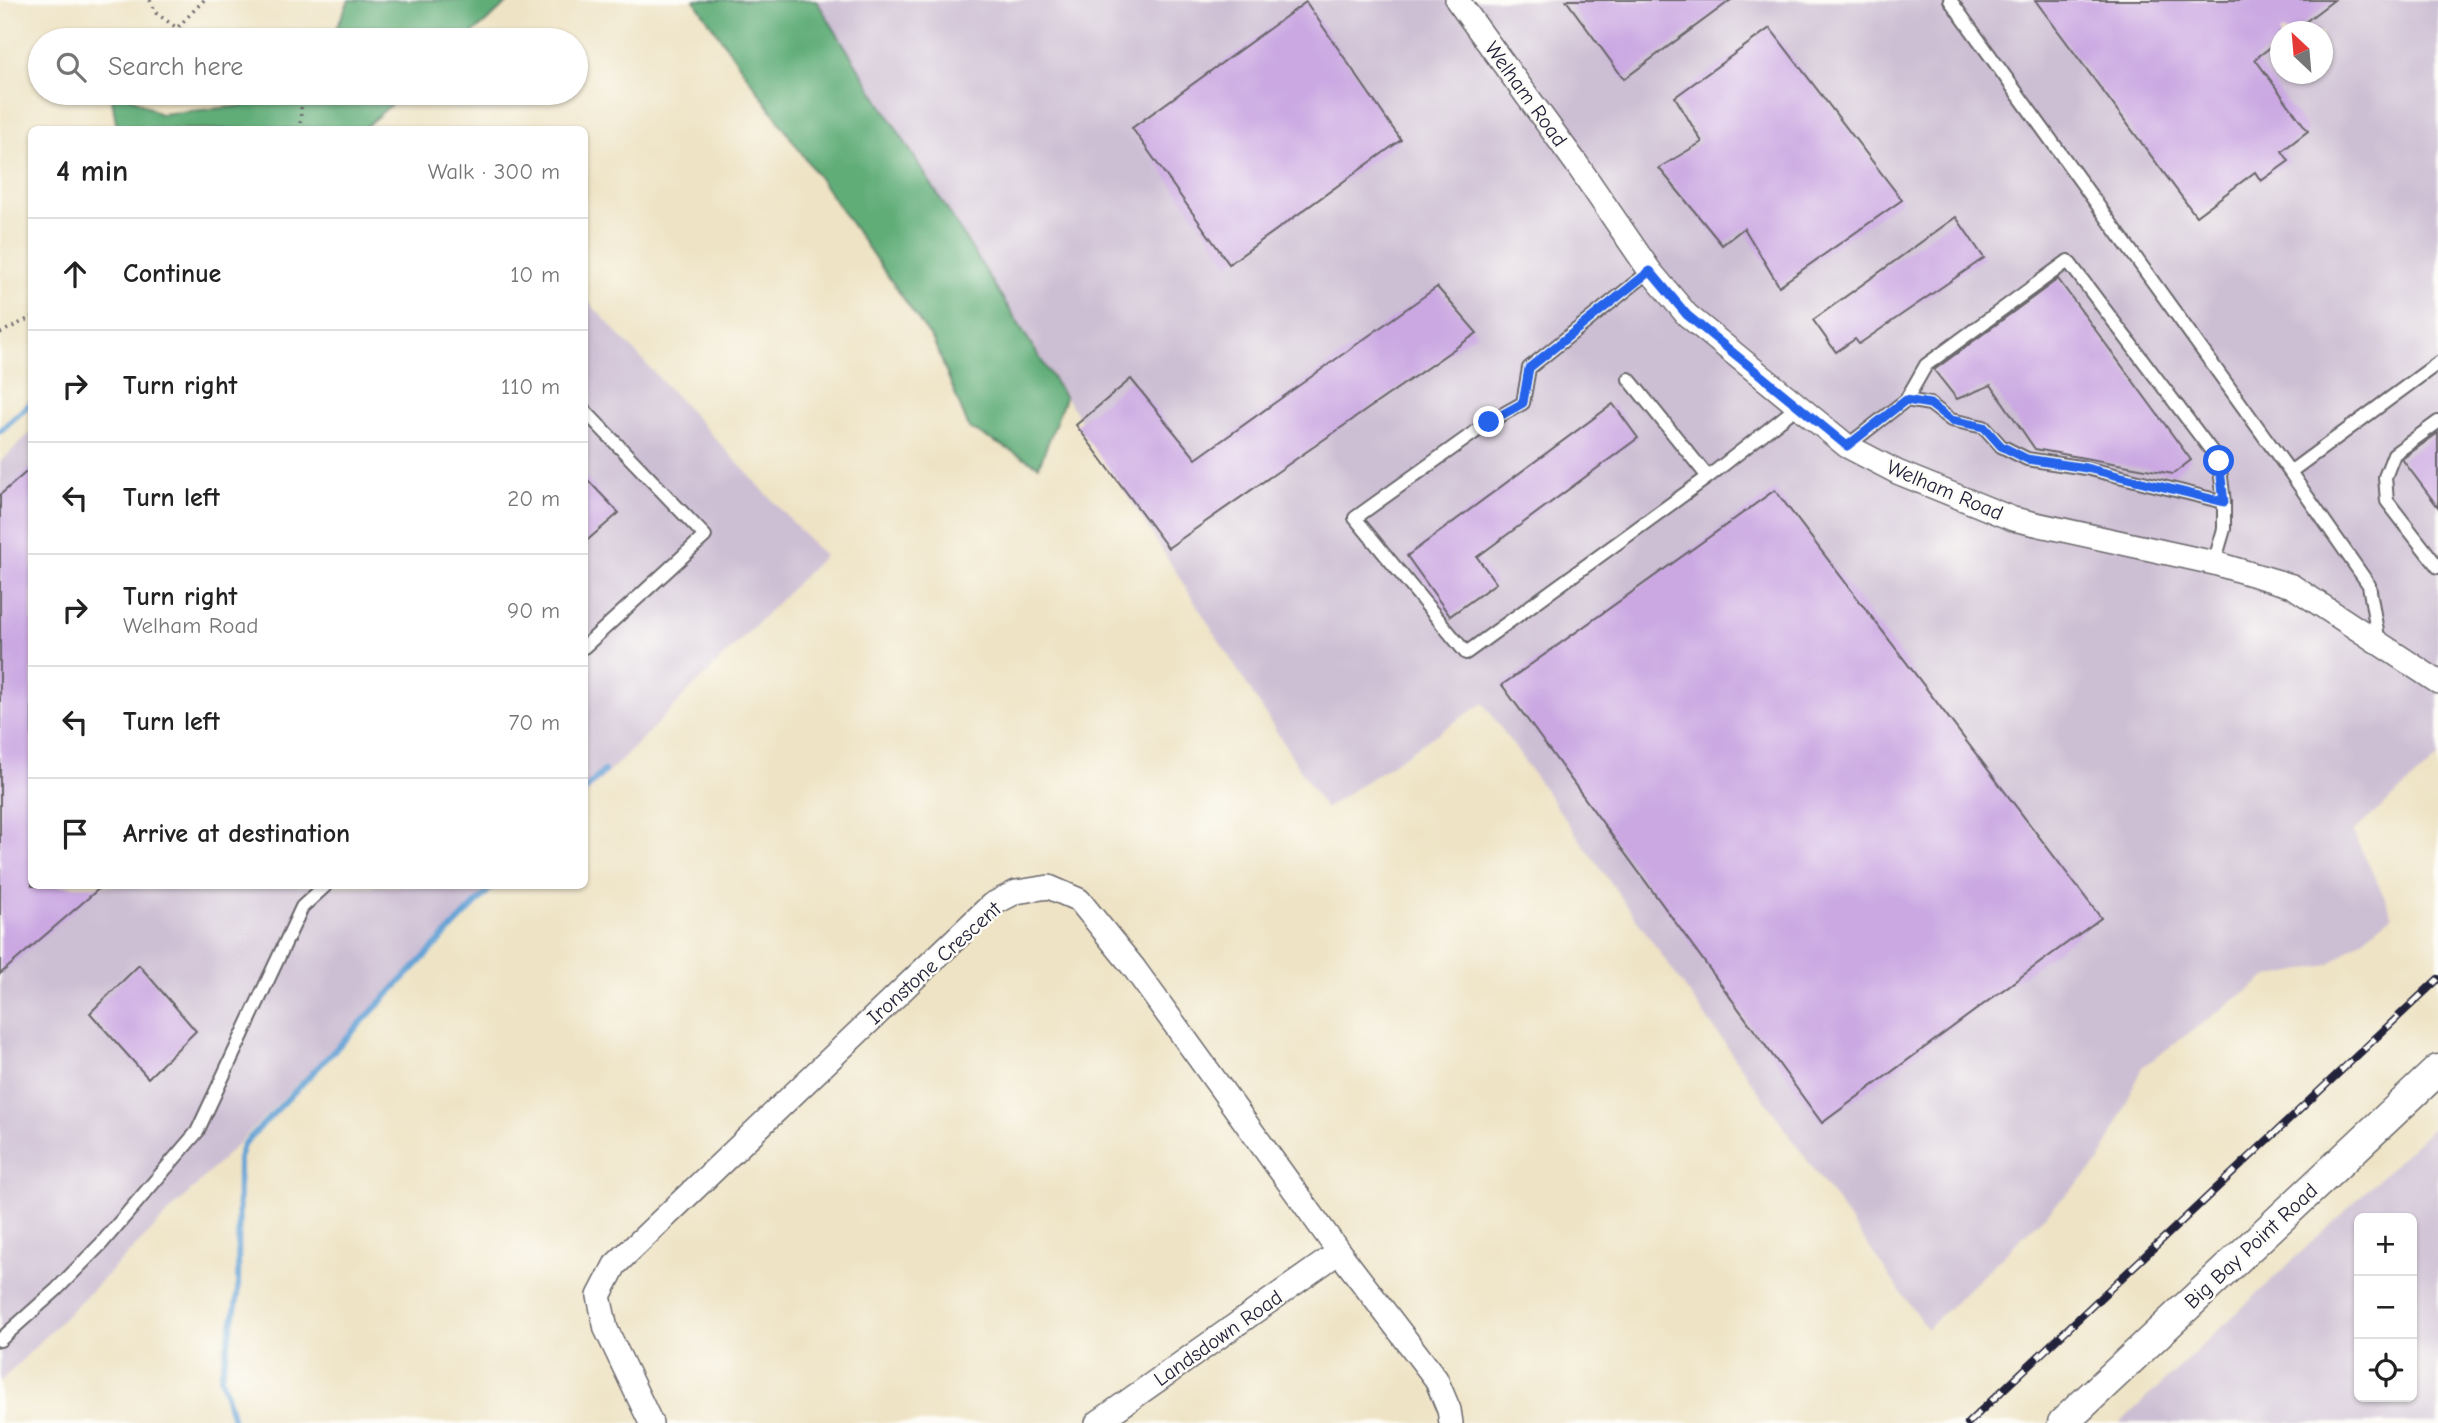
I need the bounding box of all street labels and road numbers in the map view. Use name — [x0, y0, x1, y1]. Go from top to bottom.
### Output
street label: Welham Road — [1480, 37, 1572, 151]
street label: Welham Road — [1883, 455, 2007, 525]
street label: Ironstone Crescent — [862, 896, 1007, 1029]
street label: Big Bay Point Road — [2180, 1178, 2322, 1314]
street label: Landsdown Road — [1149, 1285, 1287, 1391]

